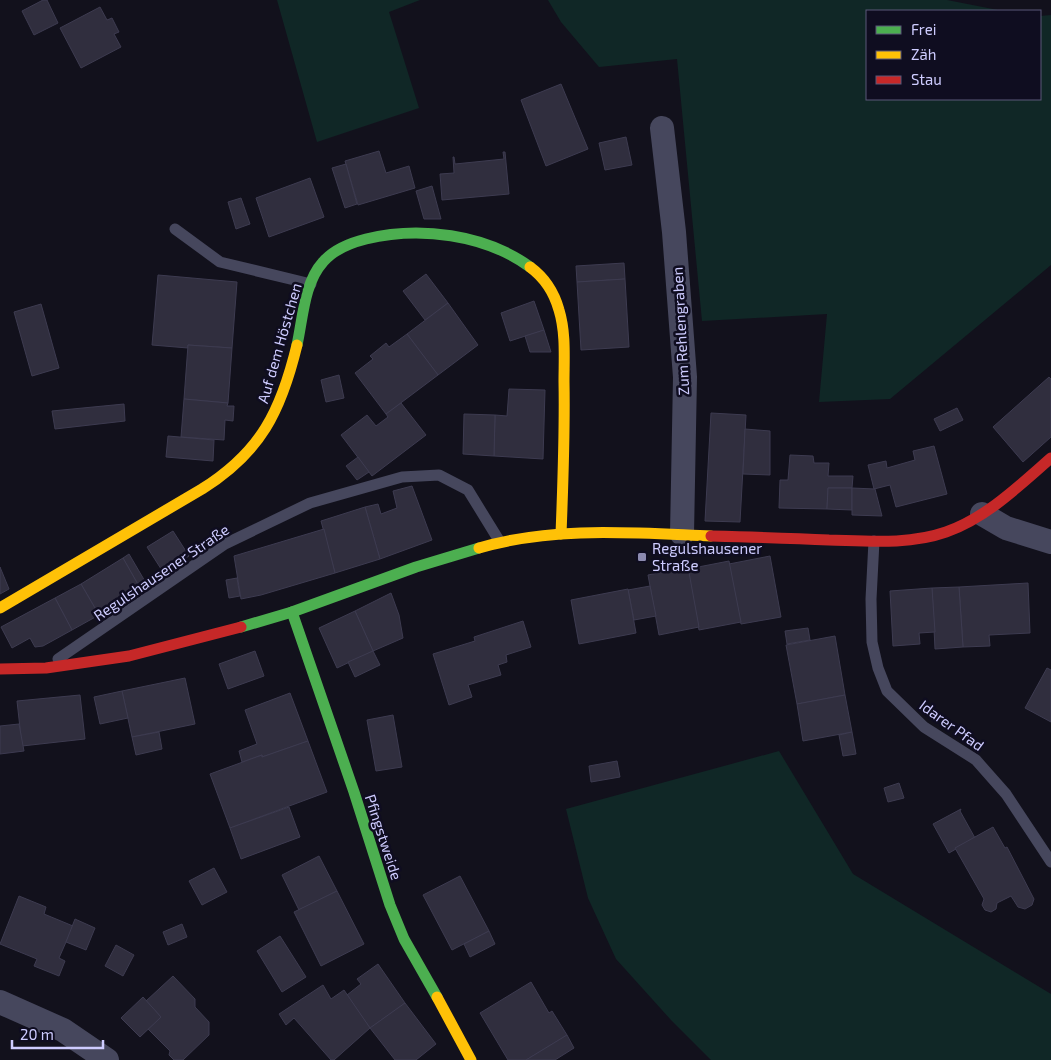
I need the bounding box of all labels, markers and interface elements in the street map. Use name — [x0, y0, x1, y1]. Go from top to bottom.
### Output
legend — [866, 10, 1041, 100]
text: Frei — [911, 20, 936, 38]
text: Zäh — [911, 45, 936, 63]
text: Stau — [911, 70, 942, 88]
street label: Zum Rehlengraben — [668, 266, 692, 396]
street label: Auf dem Höstchen — [253, 281, 305, 405]
street label: Regulshausener Straße — [90, 520, 232, 624]
place label: Regulshausener Straße — [652, 539, 762, 574]
marker: Regulshausener Straße — [636, 551, 648, 563]
street label: Idarer Pfad — [916, 696, 988, 754]
street label: Pfingstweide — [362, 792, 406, 882]
scale bar — [12, 1018, 104, 1050]
text: 20 m — [20, 1025, 54, 1043]

